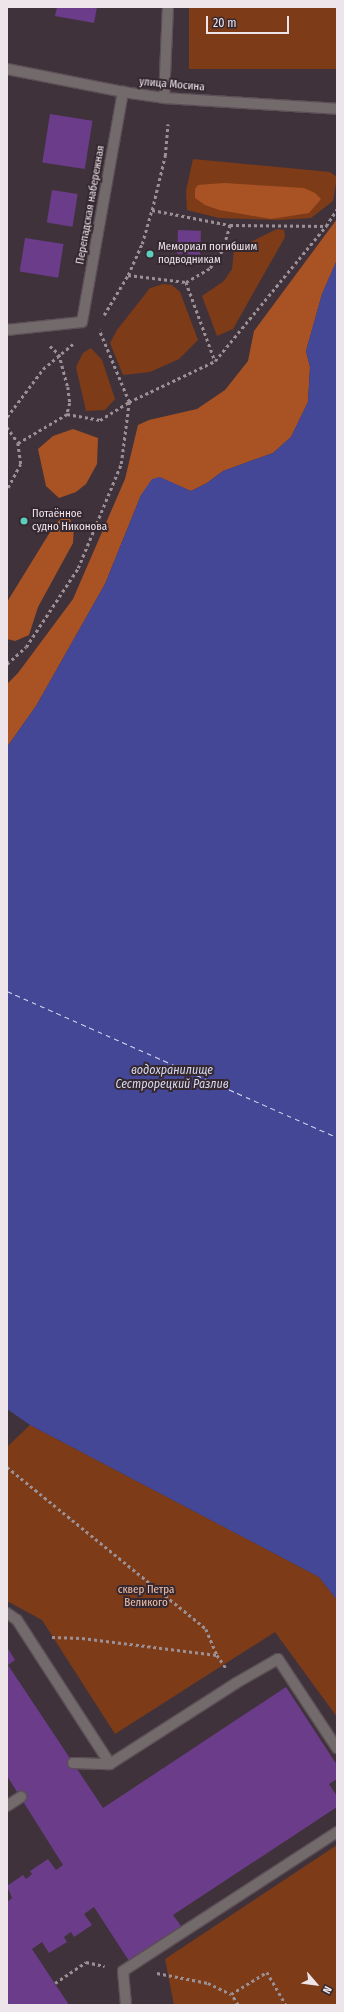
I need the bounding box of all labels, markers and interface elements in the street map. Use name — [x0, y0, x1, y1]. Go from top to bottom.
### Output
scale bar — [208, 8, 291, 34]
text: 20 m — [213, 16, 237, 30]
street label: улица Мосина — [139, 76, 205, 94]
street label: Перепадская набережная — [74, 144, 108, 266]
place label: Мемориал погибшим подводникам — [158, 241, 257, 267]
marker: Мемориал погибшим подводникам — [145, 249, 155, 259]
place label: Потаённое судно Никонова — [32, 508, 107, 534]
marker: Потаённое судно Никонова — [19, 516, 29, 526]
water label: водохранилище Сестрорецкий Разлив — [115, 1064, 229, 1092]
park label: сквер Петра Великого — [118, 1584, 174, 1610]
north arrow — [296, 1964, 336, 2004]
text: N — [320, 1984, 334, 1996]

